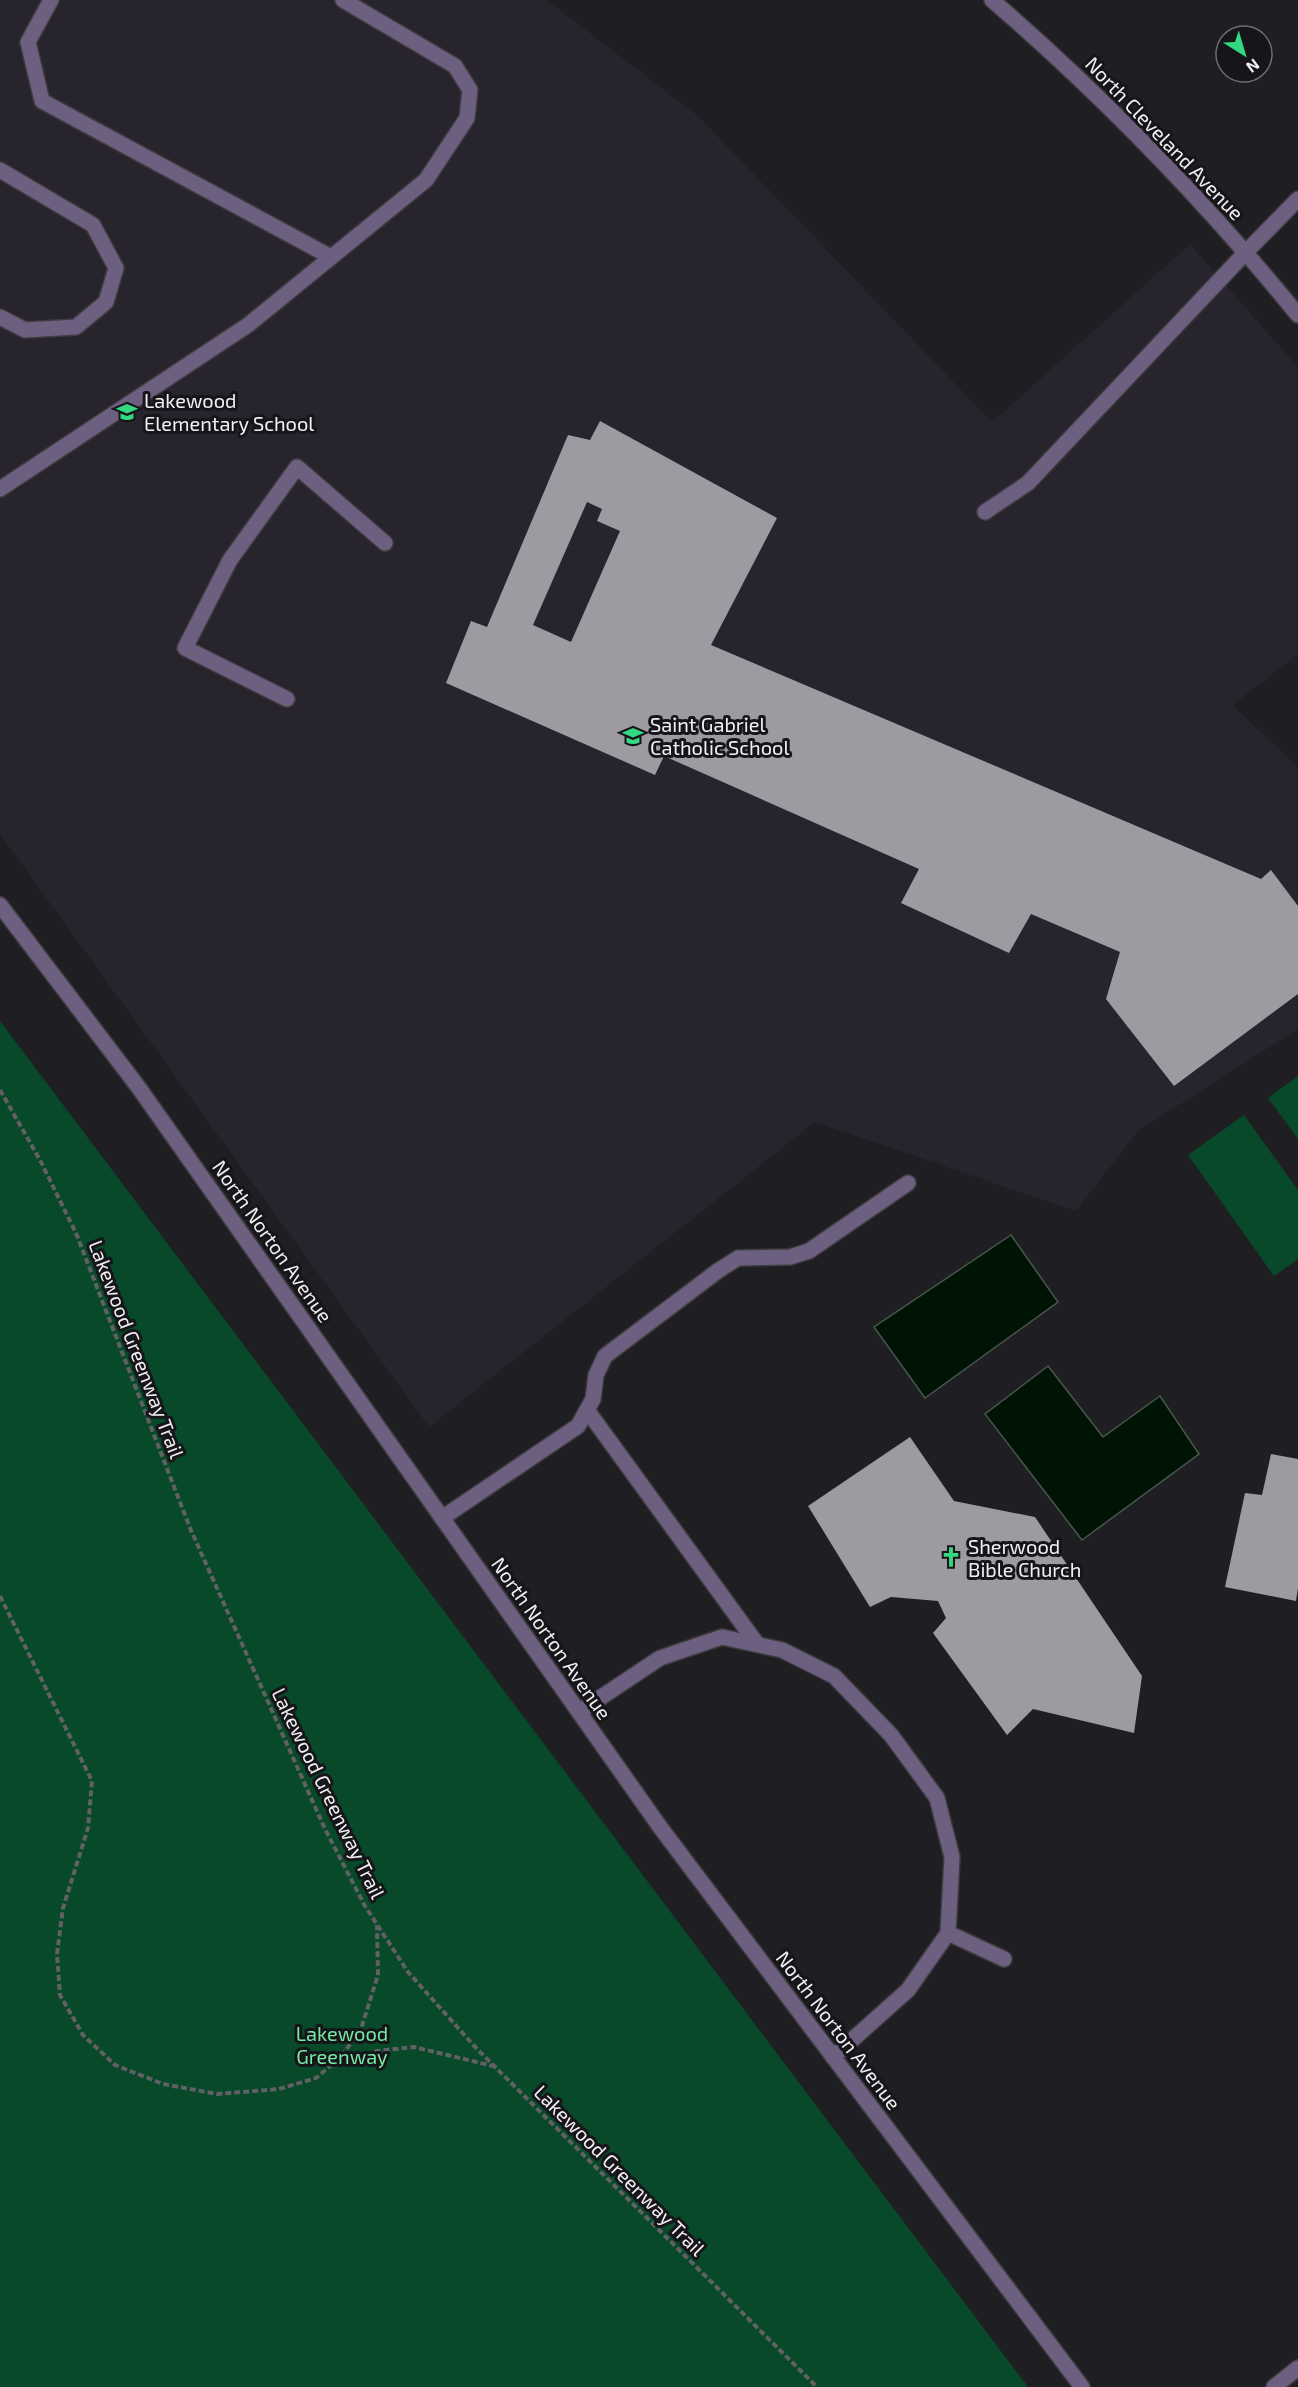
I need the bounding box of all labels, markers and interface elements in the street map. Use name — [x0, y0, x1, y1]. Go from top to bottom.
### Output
north arrow — [1214, 24, 1274, 84]
street label: North Cleveland Avenue — [1081, 51, 1249, 225]
text: N — [1243, 55, 1264, 77]
place label: Lakewood Elementary School — [144, 388, 314, 435]
school or university icon: Lakewood Elementary School — [115, 400, 139, 424]
place label: Saint Gabriel Catholic School — [650, 712, 789, 759]
school or university icon: Saint Gabriel Catholic School — [621, 724, 645, 748]
street label: North Norton Avenue — [208, 1155, 338, 1327]
street label: Lakewood Greenway Trail — [84, 1237, 190, 1461]
place label: Sherwood Bible Church — [968, 1534, 1081, 1581]
church icon: Sherwood Bible Church — [939, 1545, 963, 1569]
street label: North Norton Avenue — [487, 1552, 617, 1724]
street label: Lakewood Greenway Trail — [267, 1684, 391, 1902]
street label: North Norton Avenue — [772, 1946, 906, 2114]
park label: Lakewood Greenway — [296, 2021, 388, 2068]
street label: Lakewood Greenway Trail — [530, 2080, 710, 2260]

